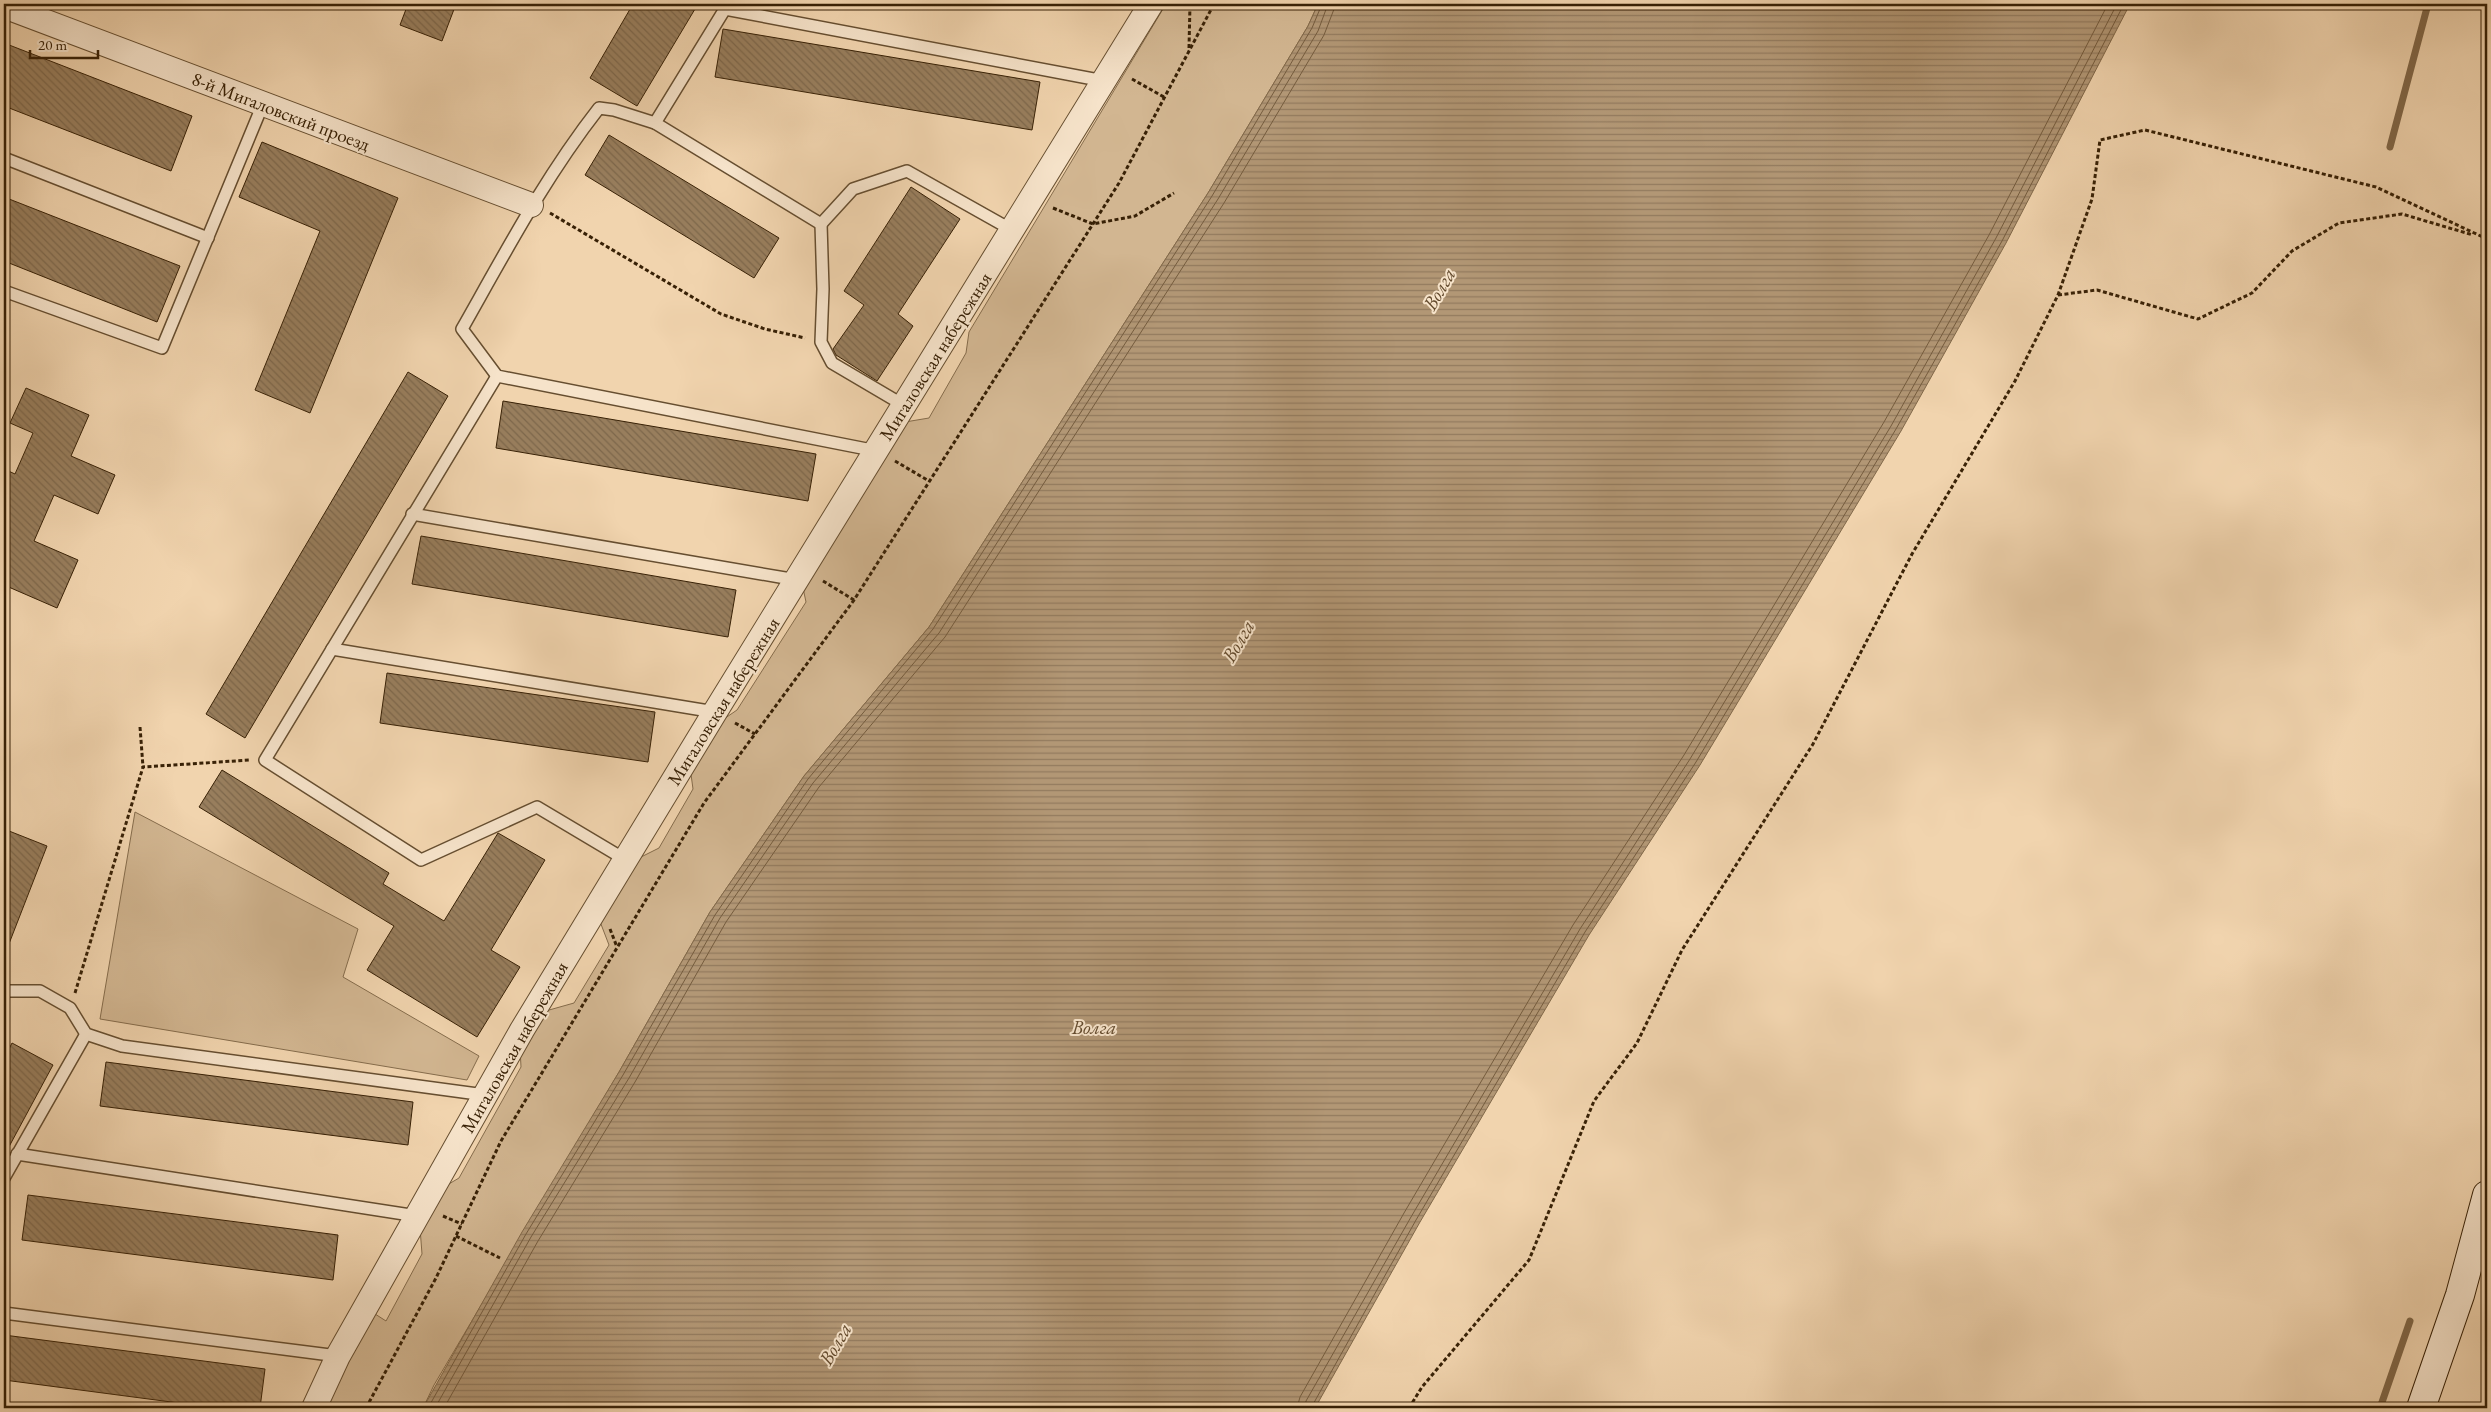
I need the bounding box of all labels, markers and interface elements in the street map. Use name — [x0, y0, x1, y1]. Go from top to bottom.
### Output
scale bar — [30, 28, 98, 60]
text: 20 m — [38, 35, 67, 54]
street label: 8-й Мигаловский проезд — [188, 66, 374, 157]
water label: Волга — [1416, 263, 1461, 316]
street label: Мигаловская набережная — [873, 267, 998, 445]
street label: Мигаловская набережная — [661, 612, 786, 790]
water label: Волга — [1215, 615, 1260, 668]
street label: Мигаловская набережная — [455, 957, 574, 1138]
water label: Волга — [1071, 1014, 1116, 1040]
water label: Волга — [812, 1318, 857, 1371]

